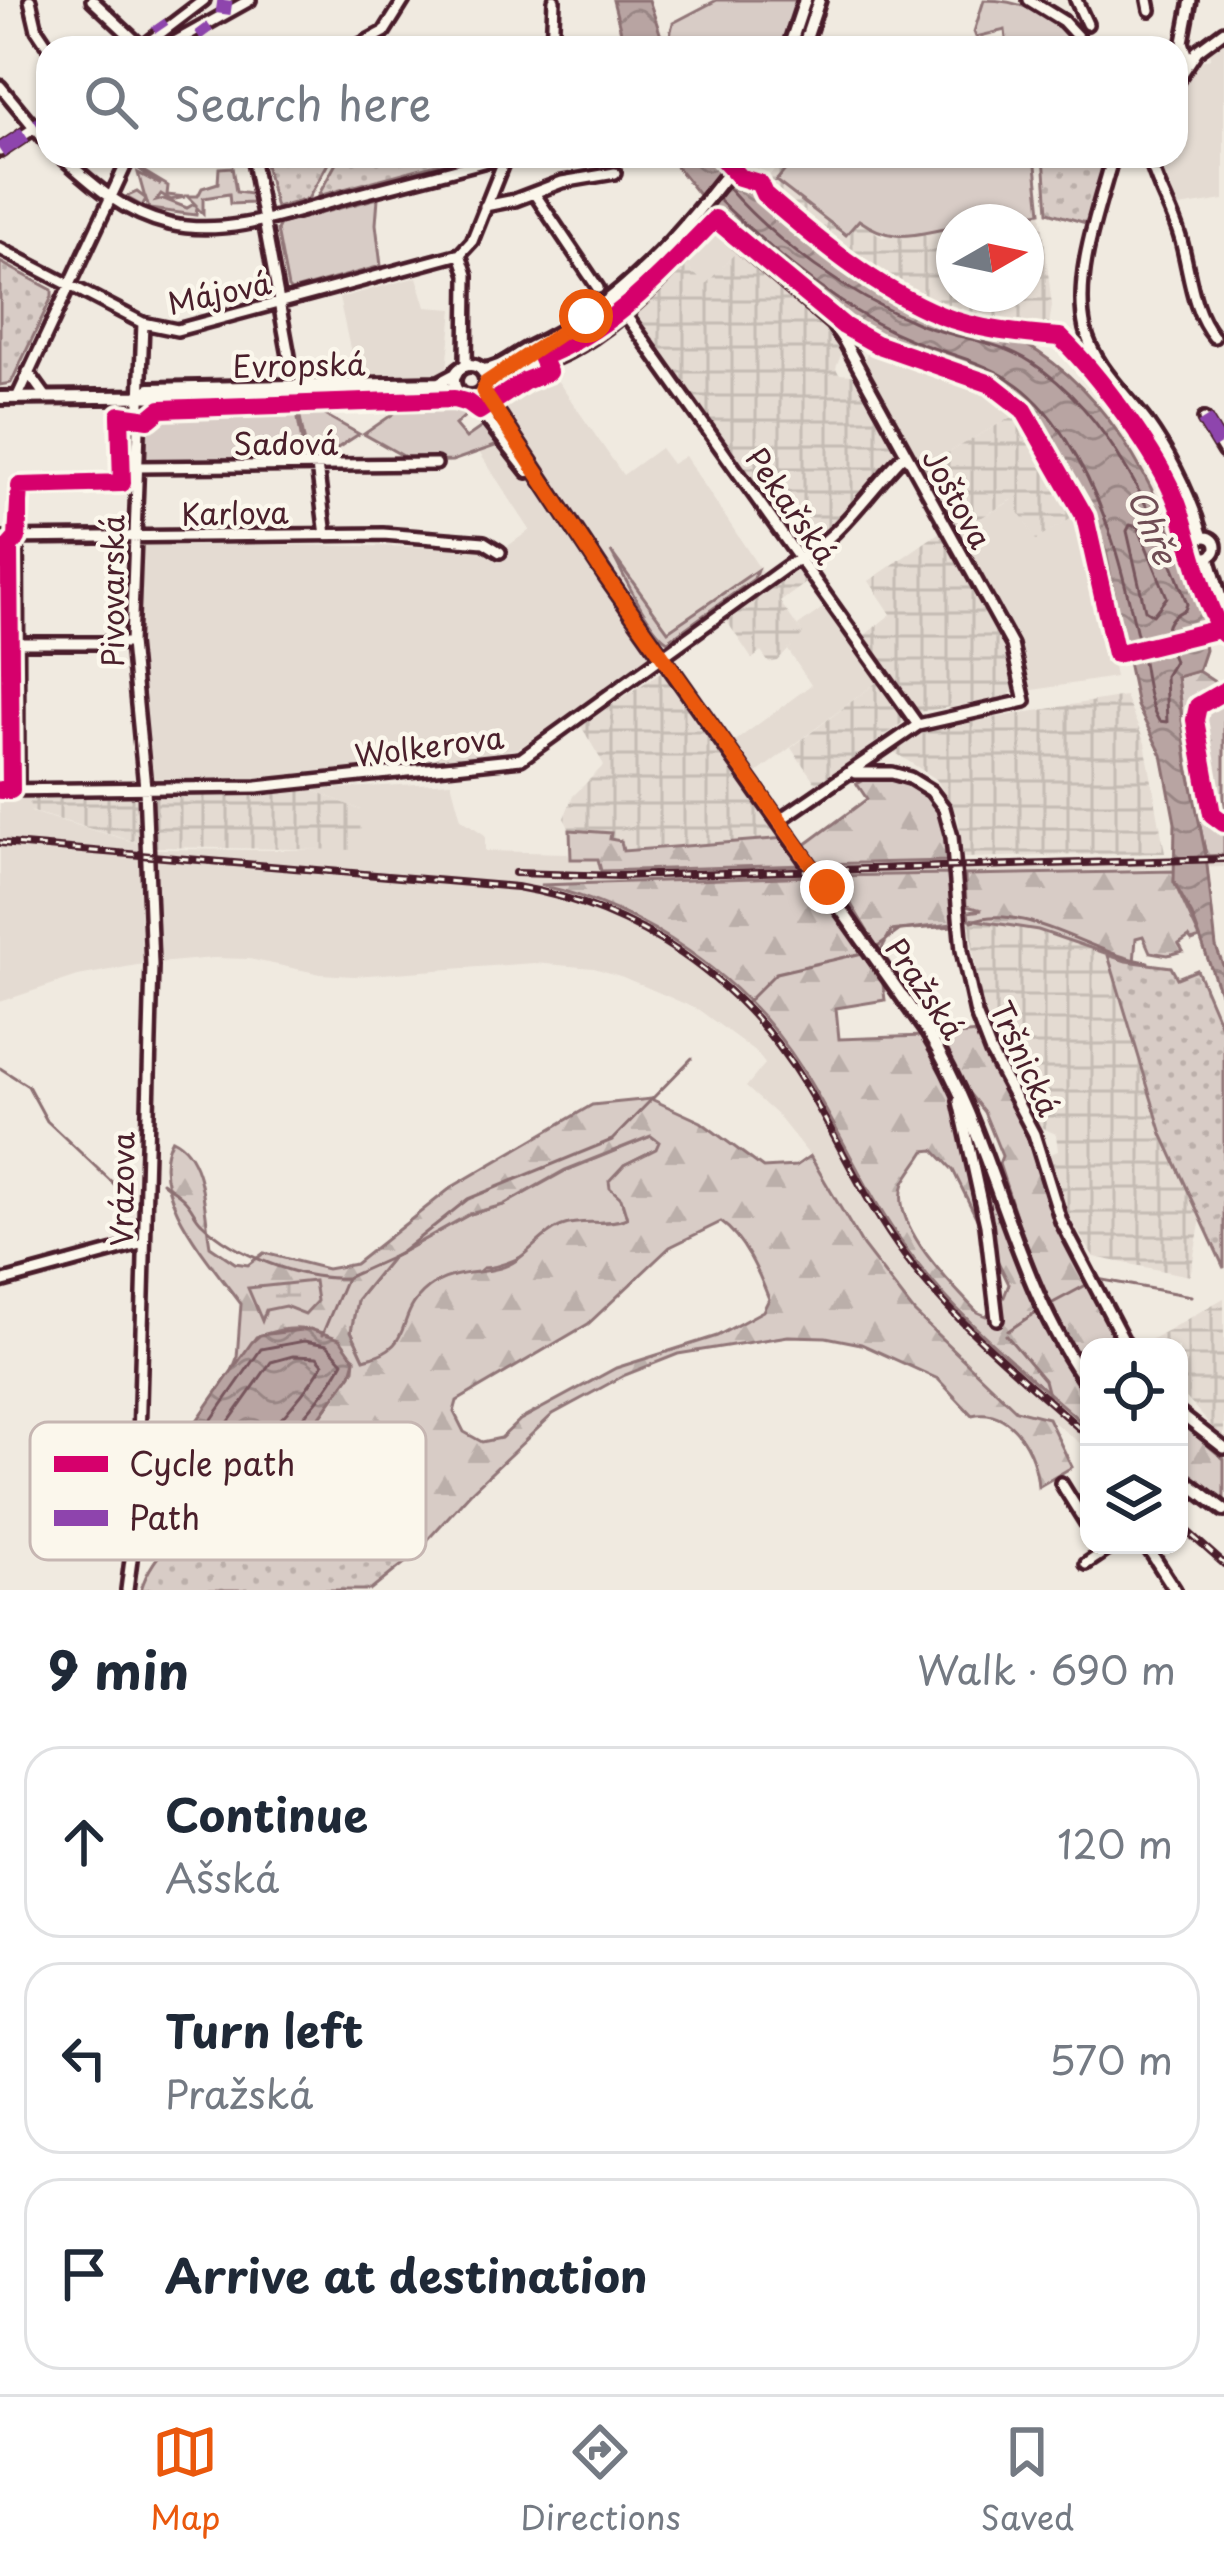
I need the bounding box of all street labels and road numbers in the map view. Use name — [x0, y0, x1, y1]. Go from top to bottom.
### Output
street label: Májová — [163, 259, 275, 325]
street label: Evropská — [232, 340, 366, 388]
street label: Sadová — [234, 420, 339, 465]
street label: Pekařská — [735, 437, 849, 573]
street label: Joštova — [912, 440, 1004, 557]
street label: Karlova — [181, 489, 290, 535]
street label: Pivovarská — [89, 515, 134, 667]
street label: Wolkerova — [352, 713, 507, 776]
street label: Pražská — [875, 928, 977, 1048]
street label: Tršnická — [980, 993, 1072, 1123]
street label: Vrázova — [98, 1131, 145, 1247]

